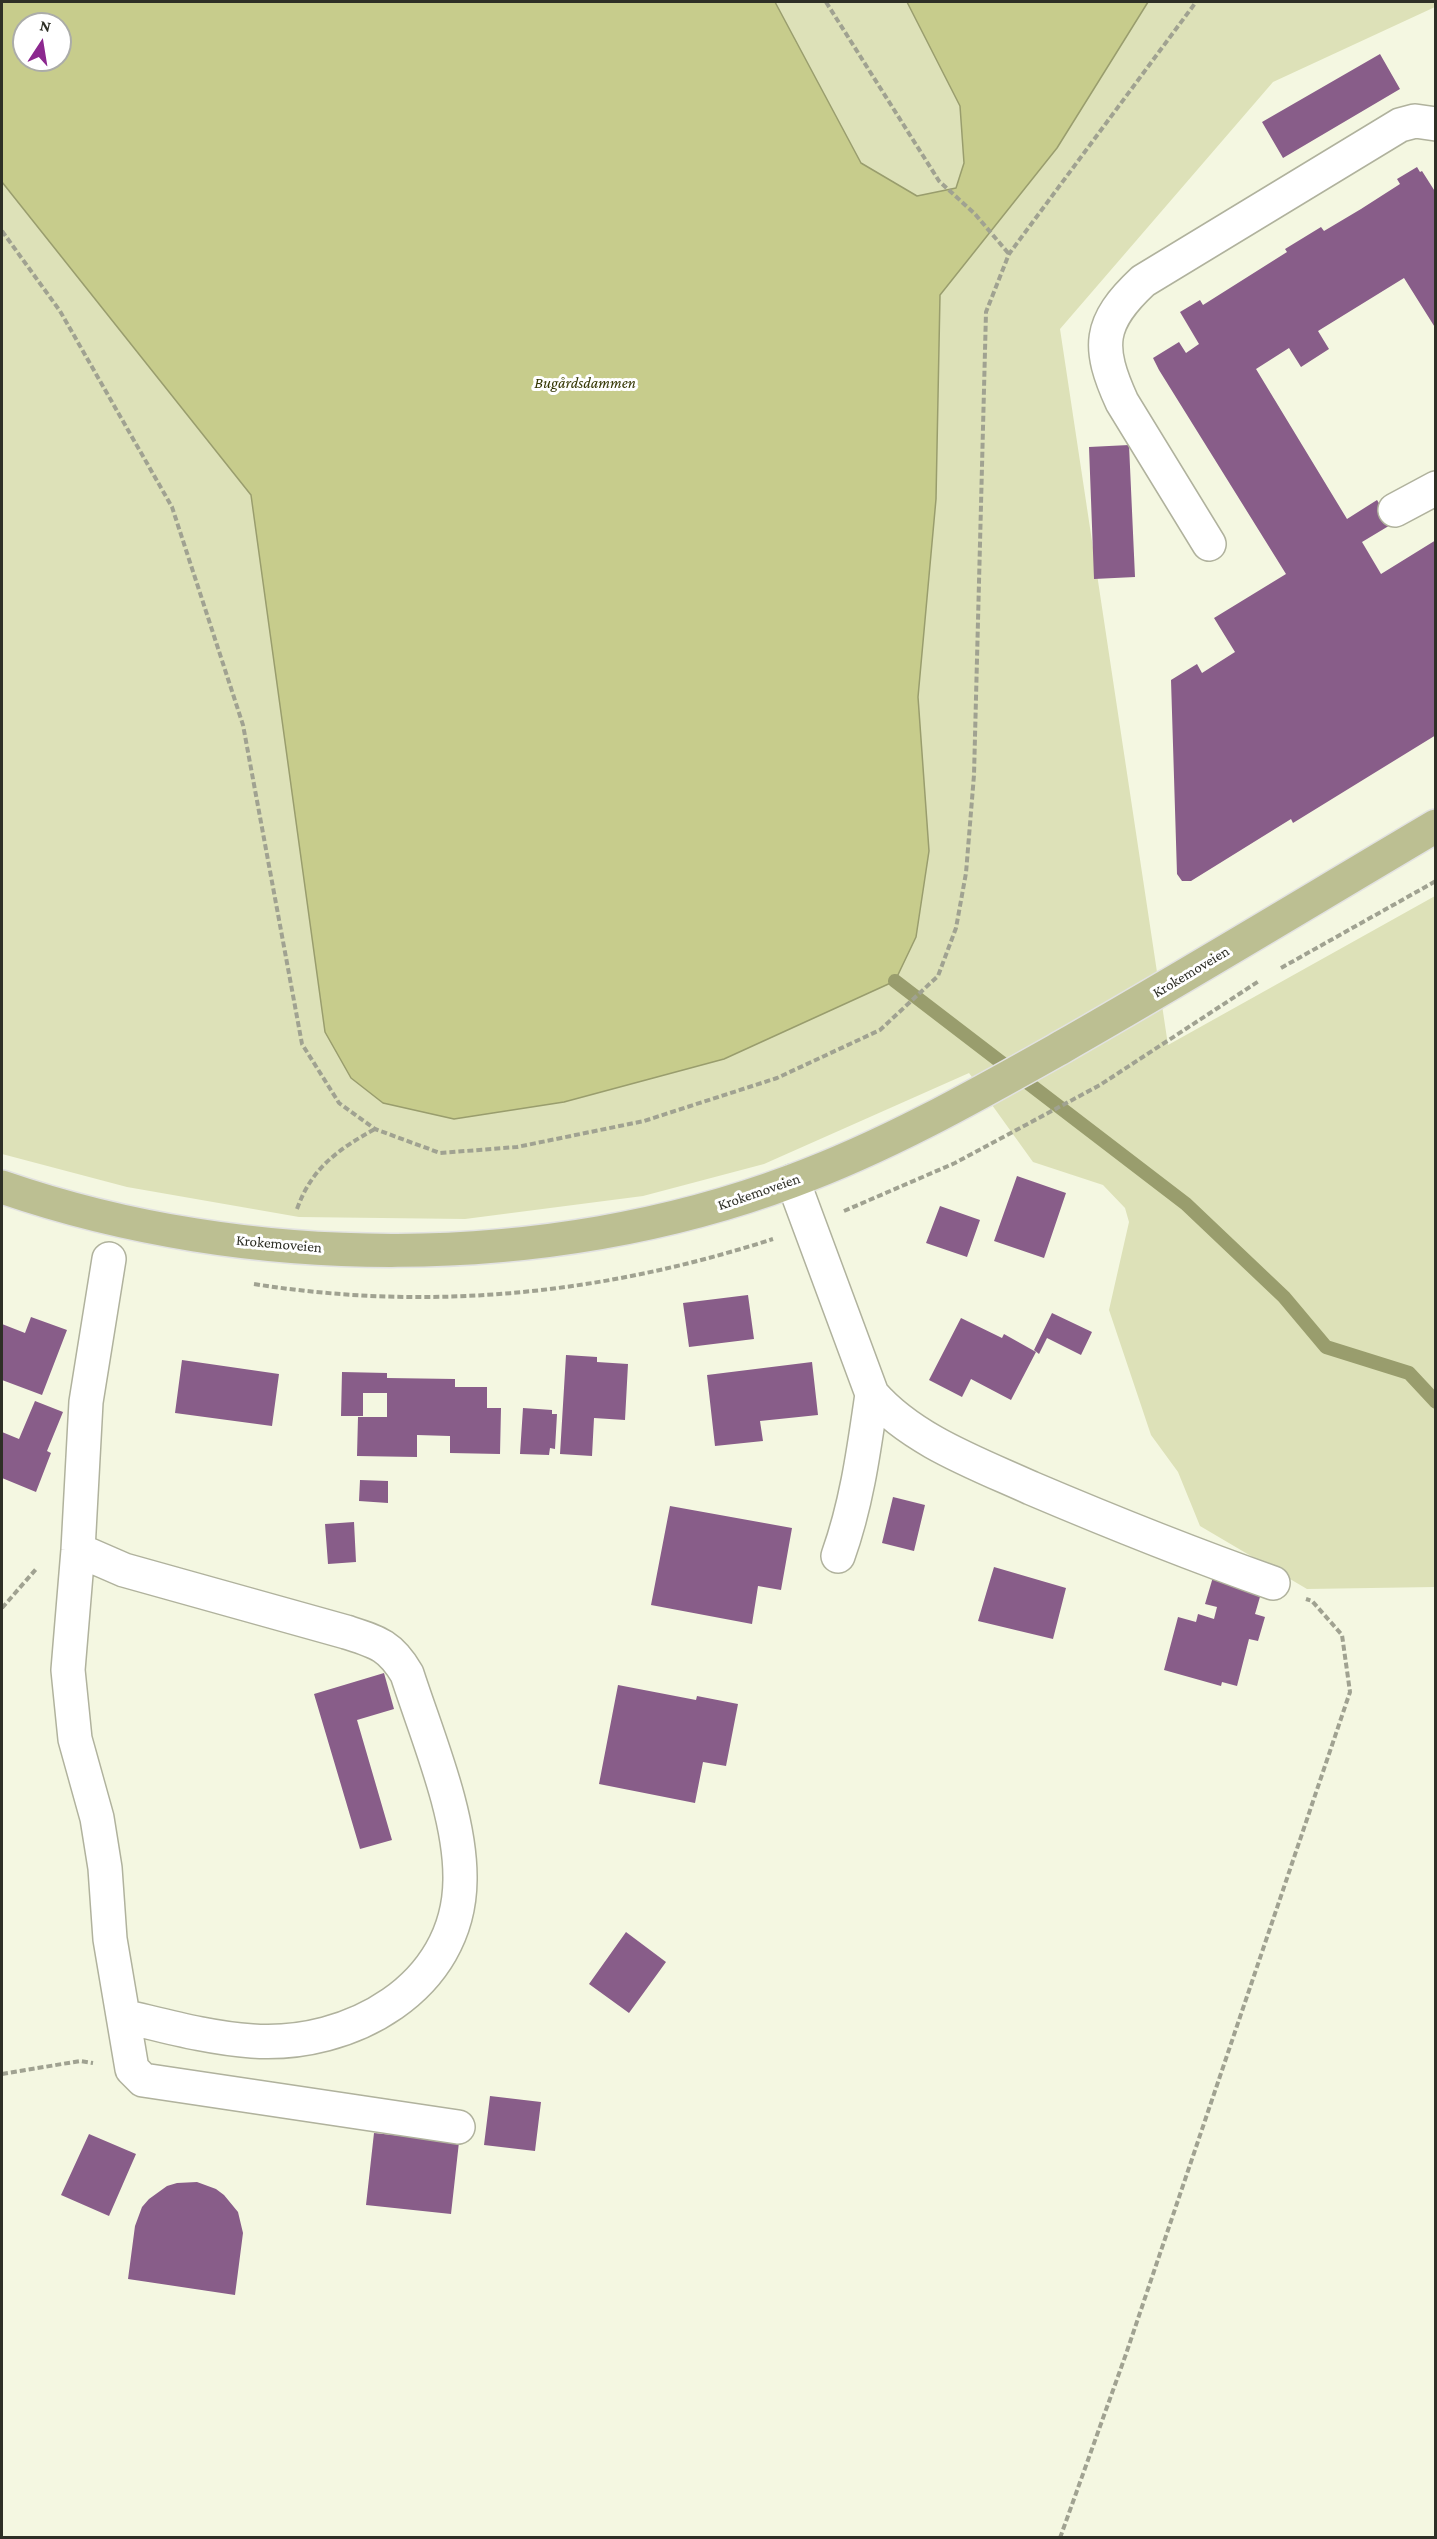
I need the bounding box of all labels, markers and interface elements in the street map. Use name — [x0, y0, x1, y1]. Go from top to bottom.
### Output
north arrow — [12, 12, 72, 72]
text: N — [38, 16, 53, 35]
water label: Bugårdsdammen — [534, 373, 636, 393]
street label: Krokemoveien — [1149, 942, 1233, 1002]
street label: Krokemoveien — [715, 1169, 803, 1215]
street label: Krokemoveien — [235, 1231, 323, 1257]

